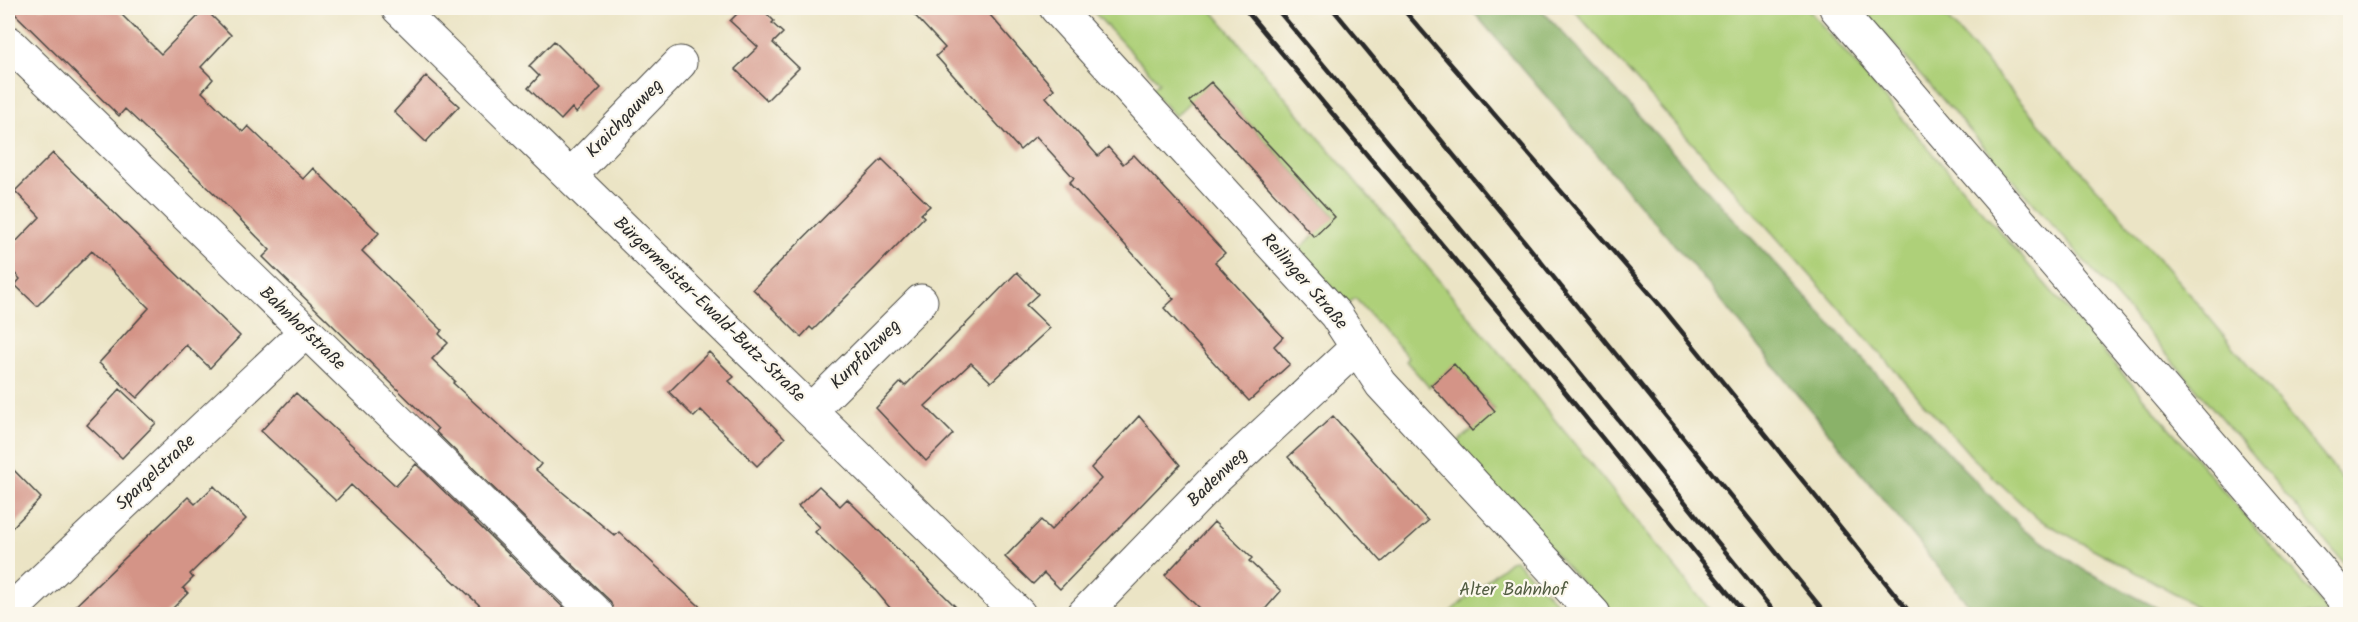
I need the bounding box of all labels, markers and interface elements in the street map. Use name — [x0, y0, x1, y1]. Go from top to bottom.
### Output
street label: Kraichgauweg — [579, 72, 671, 166]
street label: Bürgermeister-Ewald-Butz-Straße — [606, 210, 812, 410]
street label: Reilinger Straße — [1254, 227, 1354, 337]
street label: Bahnhofstraße — [252, 280, 352, 378]
street label: Kurpfalzweg — [824, 313, 908, 397]
street label: Spargelstraße — [109, 428, 203, 518]
street label: Badenweg — [1181, 441, 1255, 515]
park label: Alter Bahnhof — [1459, 576, 1569, 605]

